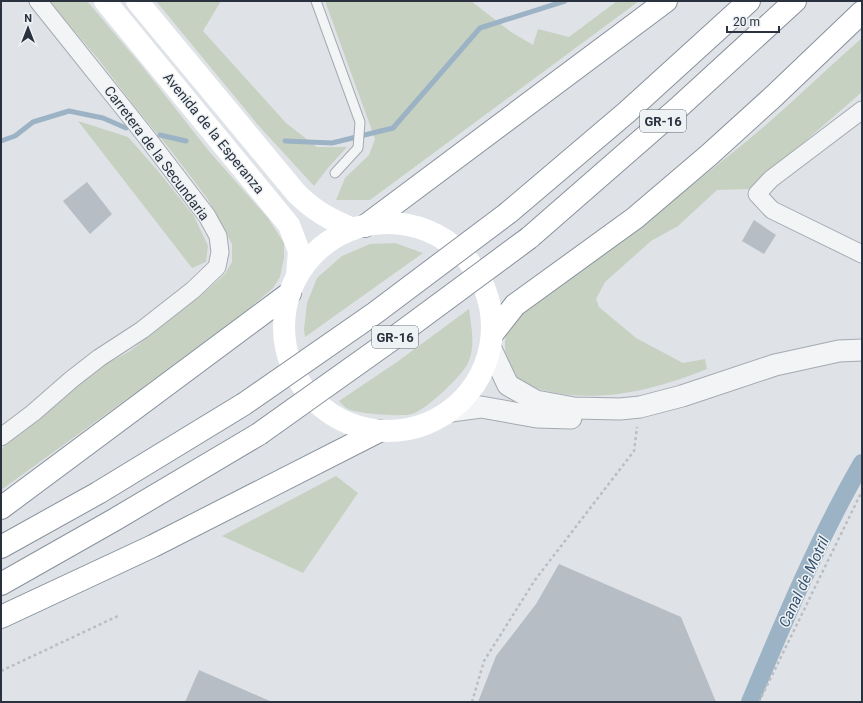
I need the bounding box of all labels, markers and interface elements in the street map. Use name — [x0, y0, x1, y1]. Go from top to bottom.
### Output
north arrow — [8, 8, 48, 48]
scale bar — [727, 8, 779, 34]
text: N — [24, 12, 32, 25]
text: 20 m — [733, 15, 760, 29]
street label: Avenida de la Esperanza — [160, 69, 268, 197]
street label: Carretera de la Secundaria — [101, 83, 213, 223]
road number: GR-16 — [640, 110, 686, 132]
road number: GR-16 — [372, 326, 418, 348]
water label: Canal de Motril — [775, 533, 833, 630]

